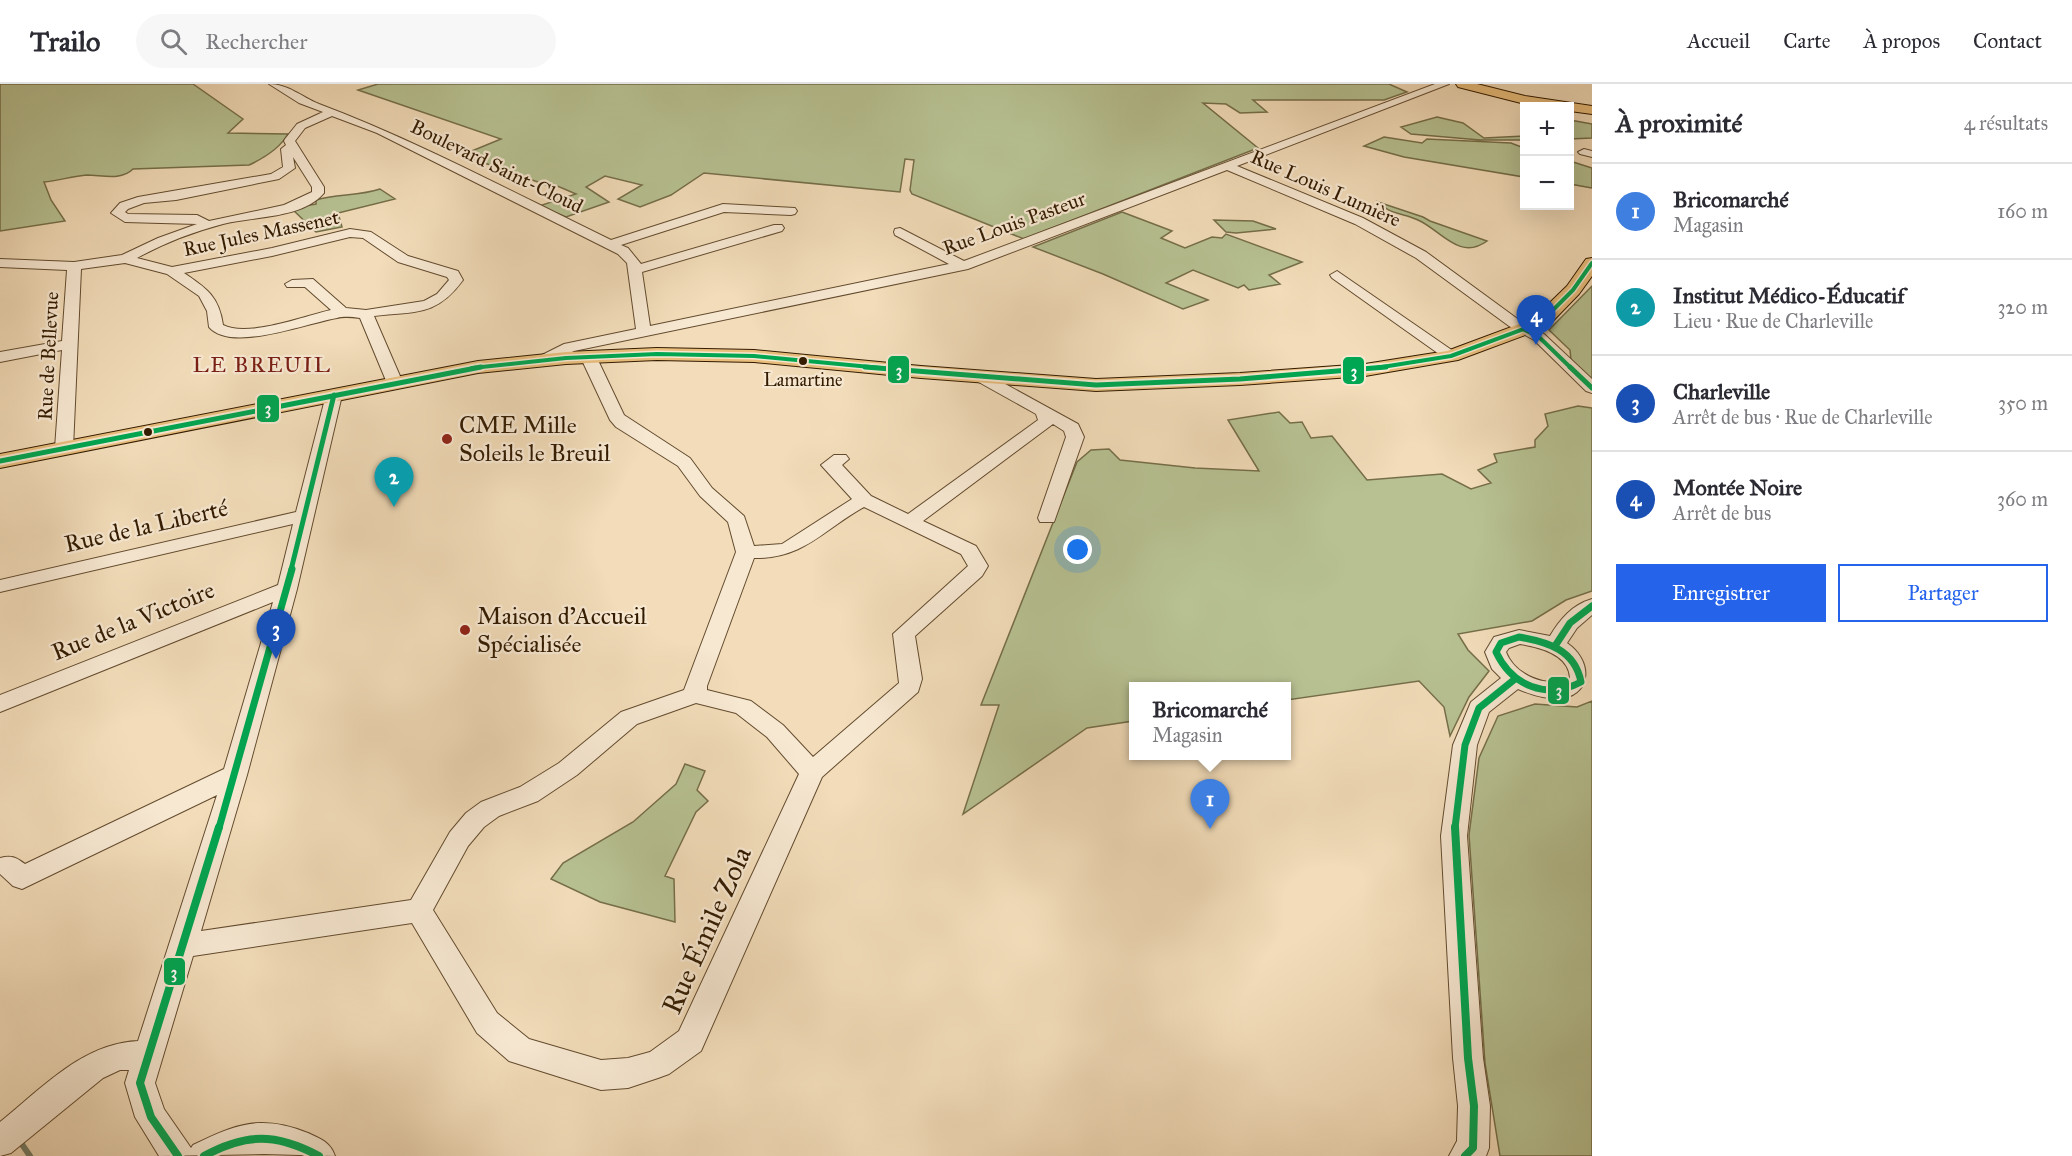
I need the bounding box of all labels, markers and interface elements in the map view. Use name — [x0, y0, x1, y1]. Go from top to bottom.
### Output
search box — [136, 14, 556, 68]
text: Trailo — [30, 24, 100, 59]
icon: search — [157, 25, 190, 58]
text: Rechercher — [205, 28, 307, 55]
text: Accueil — [1687, 28, 1750, 54]
text: Carte — [1783, 28, 1831, 54]
text: À propos — [1864, 28, 1940, 54]
text: Contact — [1973, 28, 2042, 54]
map controls — [1520, 102, 1574, 210]
button: + — [1520, 102, 1574, 156]
text: À proximité — [1616, 107, 1742, 139]
text: 4 résultats — [1964, 111, 2048, 135]
street label: Boulevard Saint-Cloud — [407, 114, 587, 218]
street label: Rue Louis Lumière — [1247, 144, 1405, 232]
button: − — [1520, 156, 1574, 210]
street label: Rue Louis Pasteur — [939, 186, 1089, 260]
text: Bricomarché — [1673, 186, 1789, 213]
text: 1 — [1632, 199, 1639, 223]
text: 160 m — [1997, 199, 2048, 223]
street label: Rue Jules Massenet — [181, 205, 341, 262]
text: Magasin — [1673, 213, 1743, 237]
text: Institut Médico-Éducatif — [1673, 282, 1905, 309]
street label: Rue de Bellevue — [33, 291, 63, 421]
text: 2 — [1631, 295, 1640, 319]
text: 320 m — [1997, 295, 2048, 319]
pin: 4 — [1516, 296, 1556, 345]
text: Lieu · Rue de Charleville — [1673, 309, 1873, 333]
district label: LE BREUIL — [193, 351, 331, 378]
marker: Lamartine — [797, 355, 809, 367]
line badge: 3 — [887, 355, 910, 384]
line badge: 3 — [1342, 356, 1365, 385]
text: 3 — [896, 361, 902, 381]
text: 3 — [1351, 362, 1357, 382]
place label: Lamartine — [764, 369, 842, 391]
text: Charleville — [1673, 378, 1770, 405]
text: 3 — [1632, 391, 1640, 415]
text: 350 m — [1998, 391, 2048, 415]
line badge: 3 — [256, 394, 280, 423]
text: 3 — [265, 399, 271, 419]
text: Arrêt de bus · Rue de Charleville — [1673, 405, 1933, 429]
place label: CME Mille Soleils le Breuil — [459, 410, 611, 468]
unlabelled marker — [142, 426, 154, 438]
marker: CME Mille Soleils le Breuil — [440, 432, 454, 446]
pin: 2 — [374, 458, 414, 507]
text: Montée Noire — [1673, 474, 1802, 501]
text: 4 — [1630, 487, 1641, 511]
text: 360 m — [1997, 487, 2048, 511]
street label: Rue de la Liberté — [61, 493, 231, 559]
text: Arrêt de bus — [1673, 501, 1771, 525]
your location — [1063, 535, 1092, 564]
button: Enregistrer — [1616, 564, 1826, 622]
button: Partager — [1838, 564, 2048, 622]
street label: Rue de la Victoire — [47, 575, 219, 667]
place label: Maison d'Accueil Spécialisée — [477, 601, 647, 659]
pin: 3 — [256, 610, 296, 659]
marker: Maison d'Accueil Spécialisée — [458, 623, 472, 637]
line badge: 3 — [1547, 676, 1570, 705]
text: 3 — [1556, 681, 1562, 701]
popup — [1129, 682, 1291, 760]
text: Bricomarché — [1152, 696, 1268, 723]
text: Magasin — [1152, 723, 1223, 747]
pin: 1 — [1190, 780, 1230, 829]
street label: Rue Émile Zola — [654, 841, 759, 1019]
line badge: 3 — [163, 957, 186, 986]
text: 3 — [171, 963, 177, 983]

